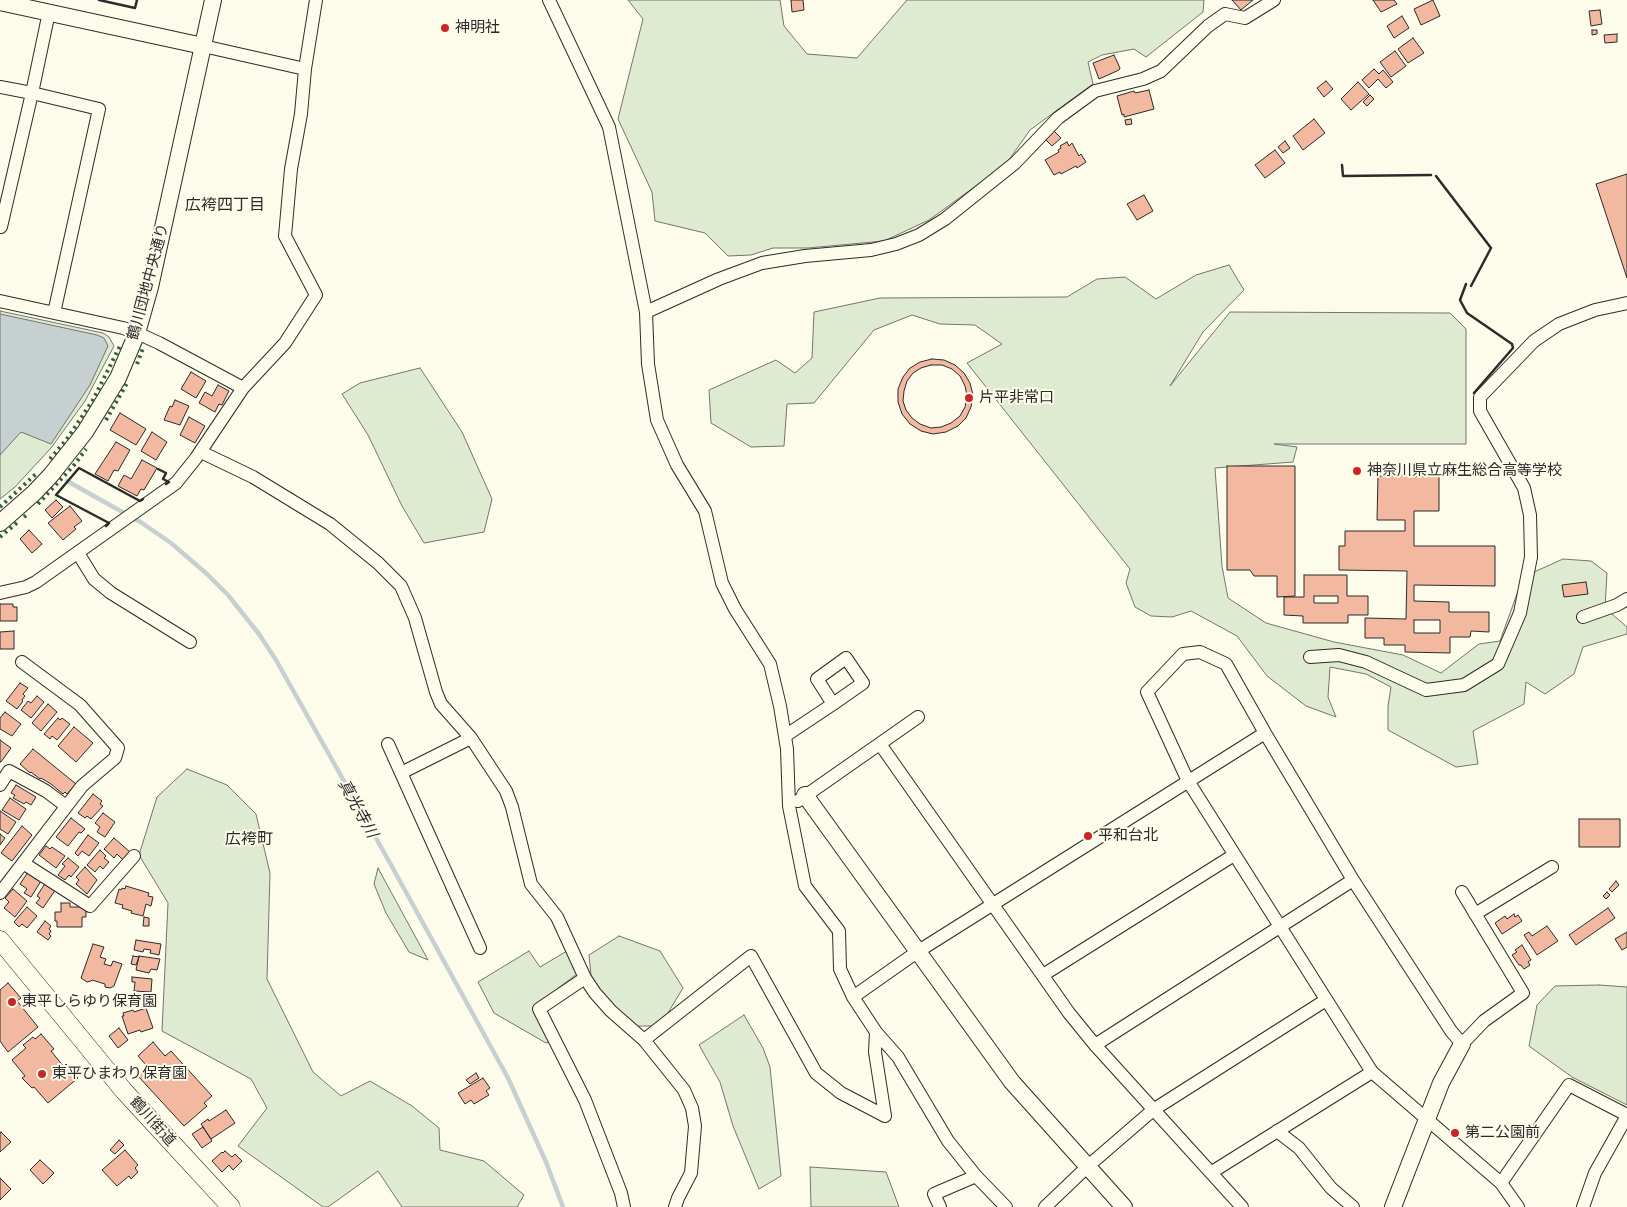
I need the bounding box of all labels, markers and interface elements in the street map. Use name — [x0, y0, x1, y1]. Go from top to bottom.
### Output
place label: 神明社 — [455, 19, 500, 37]
marker: 神明社 — [439, 22, 451, 34]
district label: 広袴四丁目 — [185, 196, 265, 216]
street label: 鶴川団地中央通り — [125, 222, 173, 342]
place label: 片平非常口 — [979, 389, 1054, 407]
marker: 片平非常口 — [963, 392, 975, 404]
place label: 神奈川県立麻生総合高等学校 — [1367, 462, 1562, 480]
marker: 神奈川県立麻生総合高等学校 — [1351, 465, 1363, 477]
water label: 真光寺川 — [333, 776, 381, 842]
place label: 平和台北 — [1098, 827, 1158, 845]
district label: 広袴町 — [225, 830, 273, 850]
marker: 平和台北 — [1082, 830, 1094, 842]
place label: 東平しらゆり保育園 — [22, 993, 157, 1011]
marker: 東平しらゆり保育園 — [6, 996, 18, 1008]
place label: 東平ひまわり保育園 — [52, 1065, 187, 1083]
marker: 東平ひまわり保育園 — [36, 1068, 48, 1080]
street label: 鶴川街道 — [125, 1094, 179, 1150]
place label: 第二公園前 — [1465, 1124, 1540, 1142]
marker: 第二公園前 — [1449, 1127, 1461, 1139]

